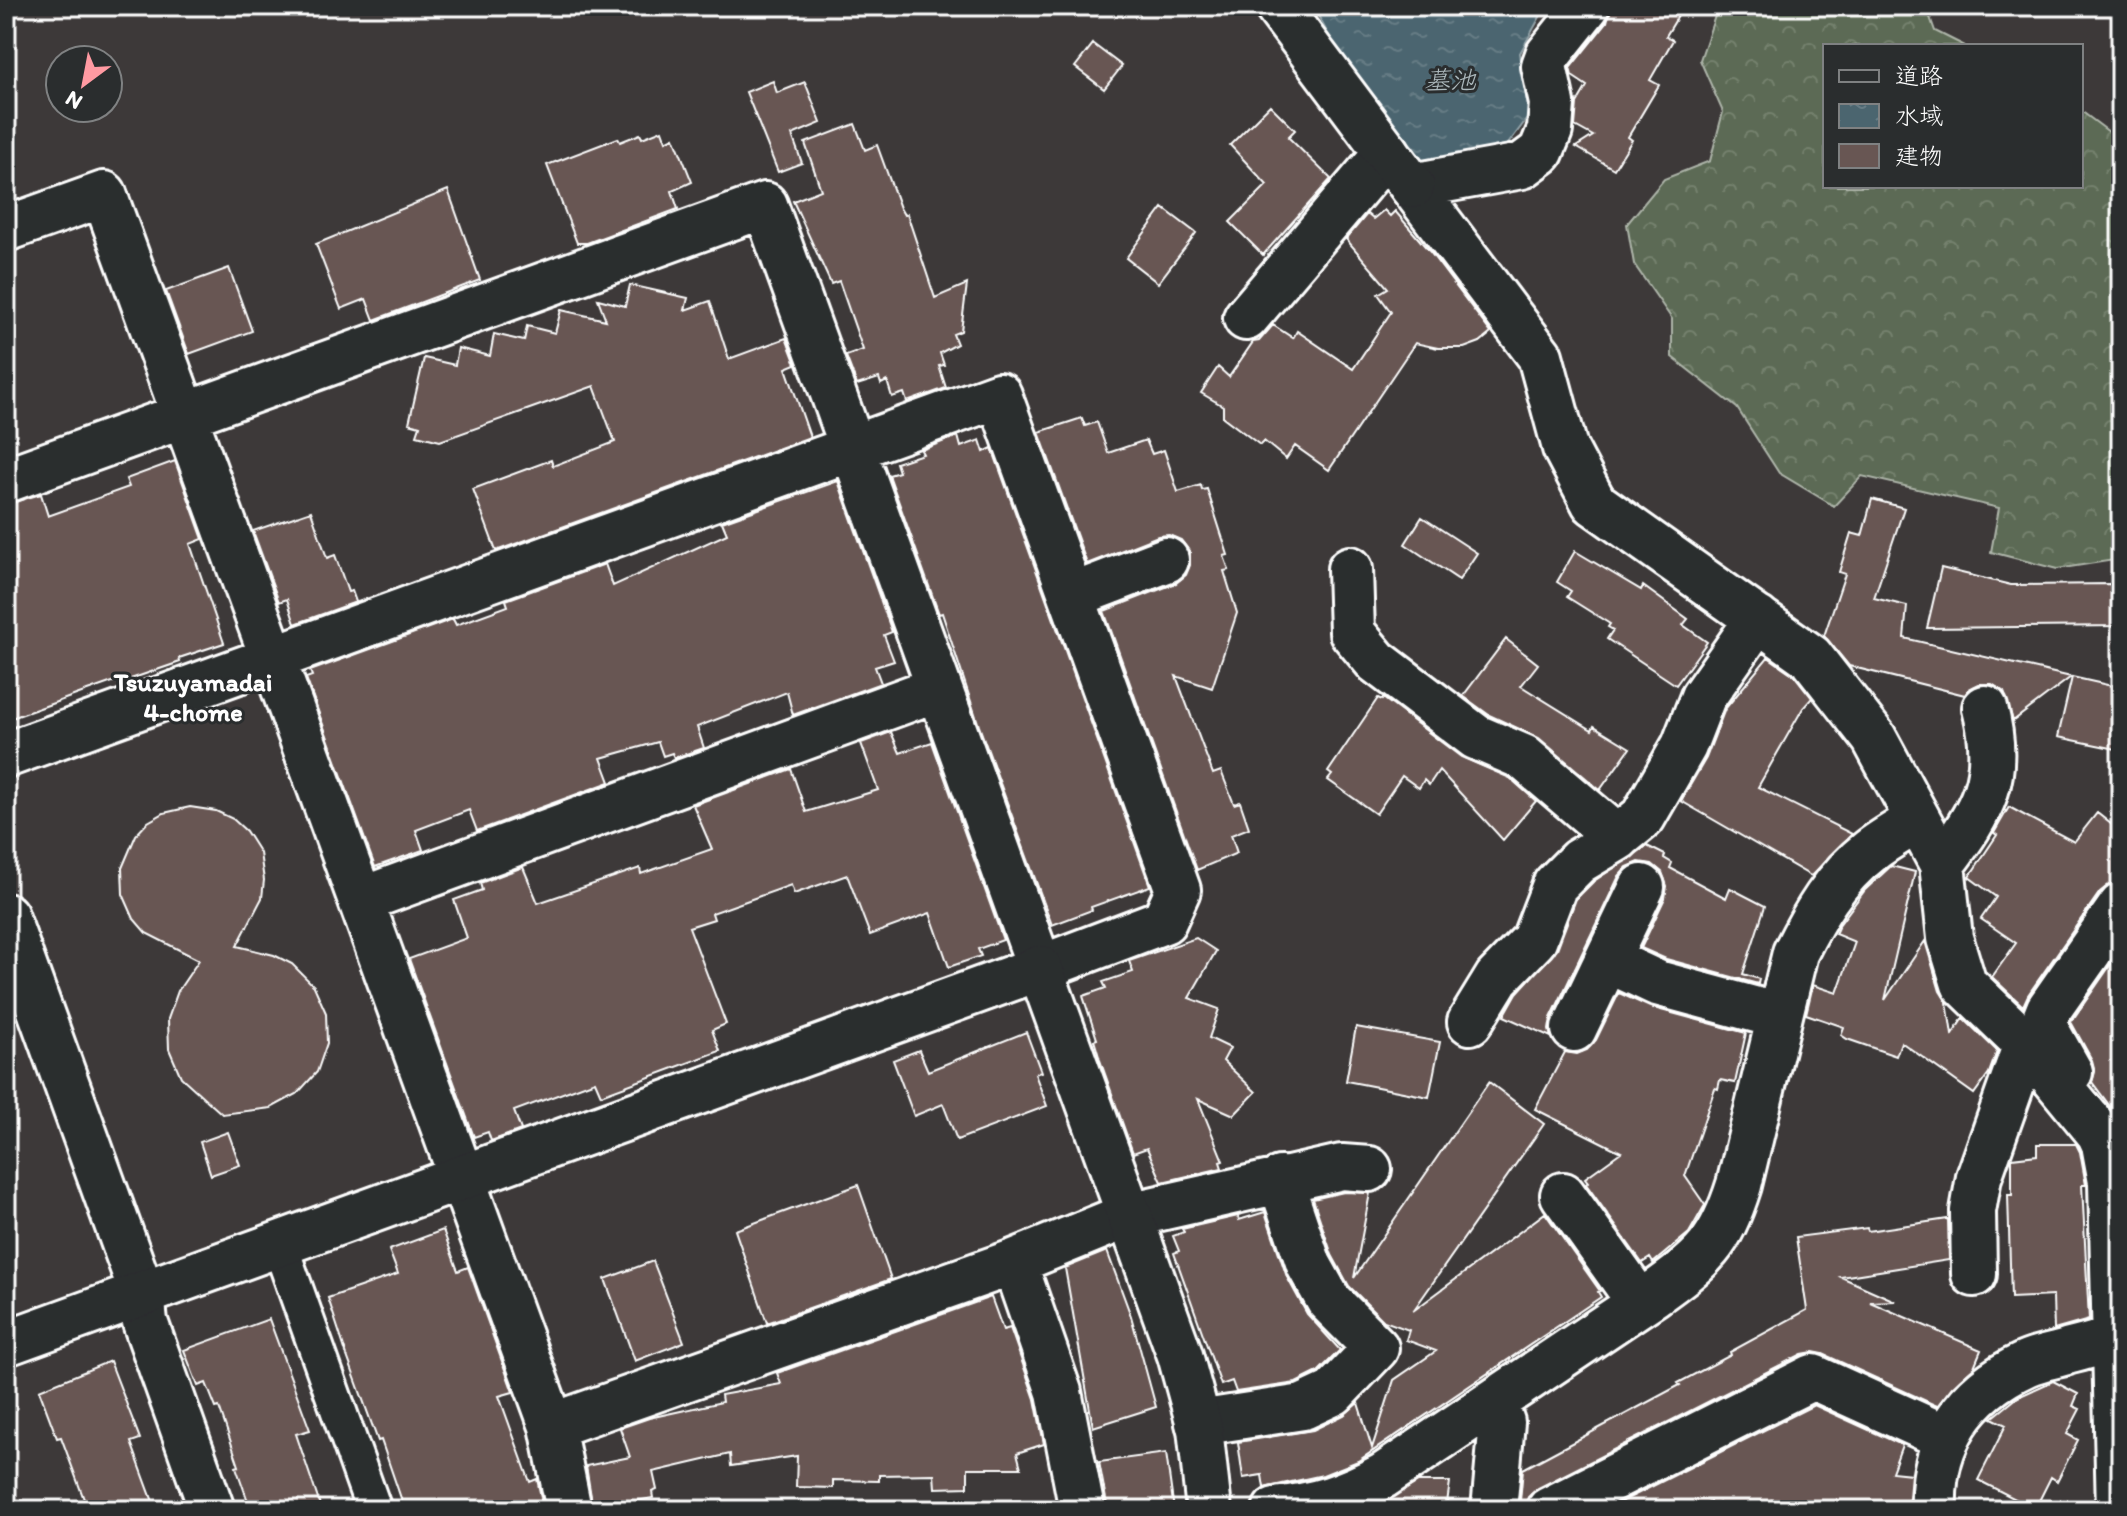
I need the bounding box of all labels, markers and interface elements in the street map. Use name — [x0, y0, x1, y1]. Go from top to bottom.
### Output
north arrow — [44, 44, 124, 124]
legend — [1823, 44, 2083, 188]
text: 道路 — [1895, 61, 1943, 90]
water label: 墓池 — [1424, 64, 1477, 96]
text: N — [60, 85, 87, 116]
text: 水域 — [1895, 101, 1943, 130]
text: 建物 — [1895, 141, 1943, 170]
district label: Tsuzuyamadai 4-chome — [113, 666, 272, 728]

